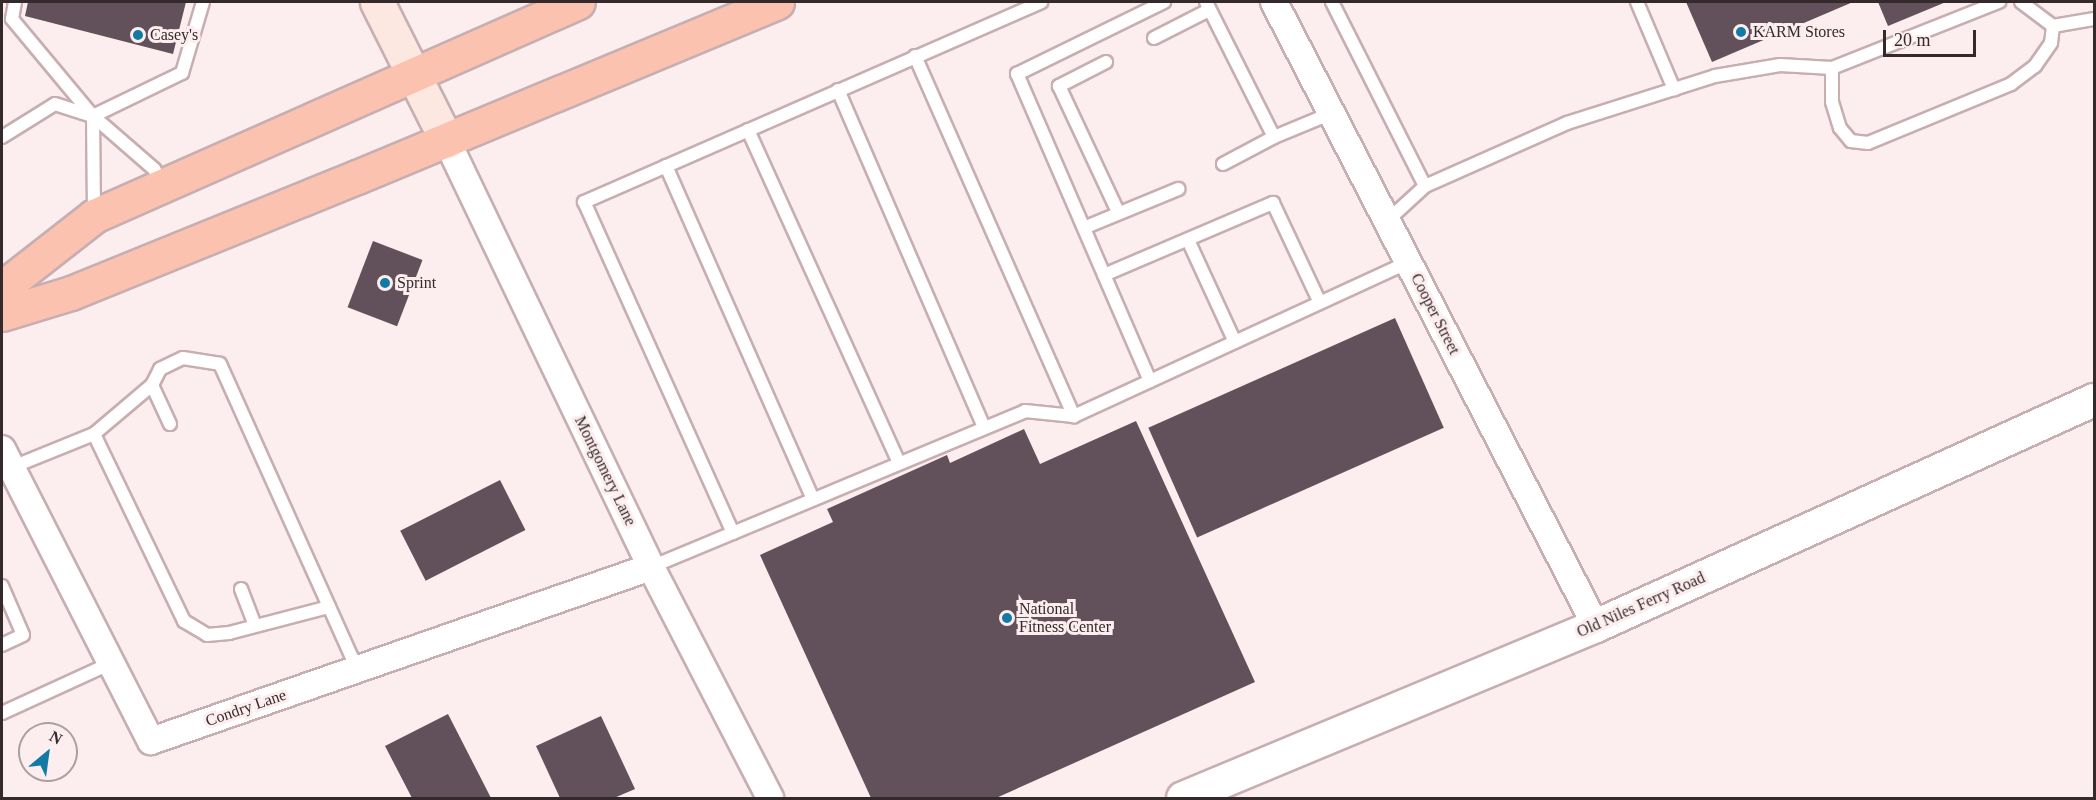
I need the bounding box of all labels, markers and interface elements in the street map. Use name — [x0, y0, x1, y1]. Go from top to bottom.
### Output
scale bar — [1886, 18, 1979, 56]
place label: KARM Stores — [1753, 22, 1845, 42]
place label: Casey's — [150, 25, 198, 45]
marker: KARM Stores — [1734, 25, 1748, 39]
marker: Casey's — [131, 28, 145, 42]
text: 20 m — [1894, 30, 1931, 50]
street label: Cooper Street — [1406, 270, 1464, 358]
place label: Sprint — [397, 273, 436, 293]
marker: Sprint — [378, 276, 392, 290]
street label: Montgomery Lane — [570, 413, 640, 529]
street label: Old Niles Ferry Road — [1574, 568, 1708, 642]
place label: National Fitness Center — [1019, 599, 1111, 637]
marker: National Fitness Center — [1000, 611, 1014, 625]
street label: Condry Lane — [203, 685, 289, 731]
north arrow — [18, 722, 78, 782]
text: N — [47, 727, 65, 748]

